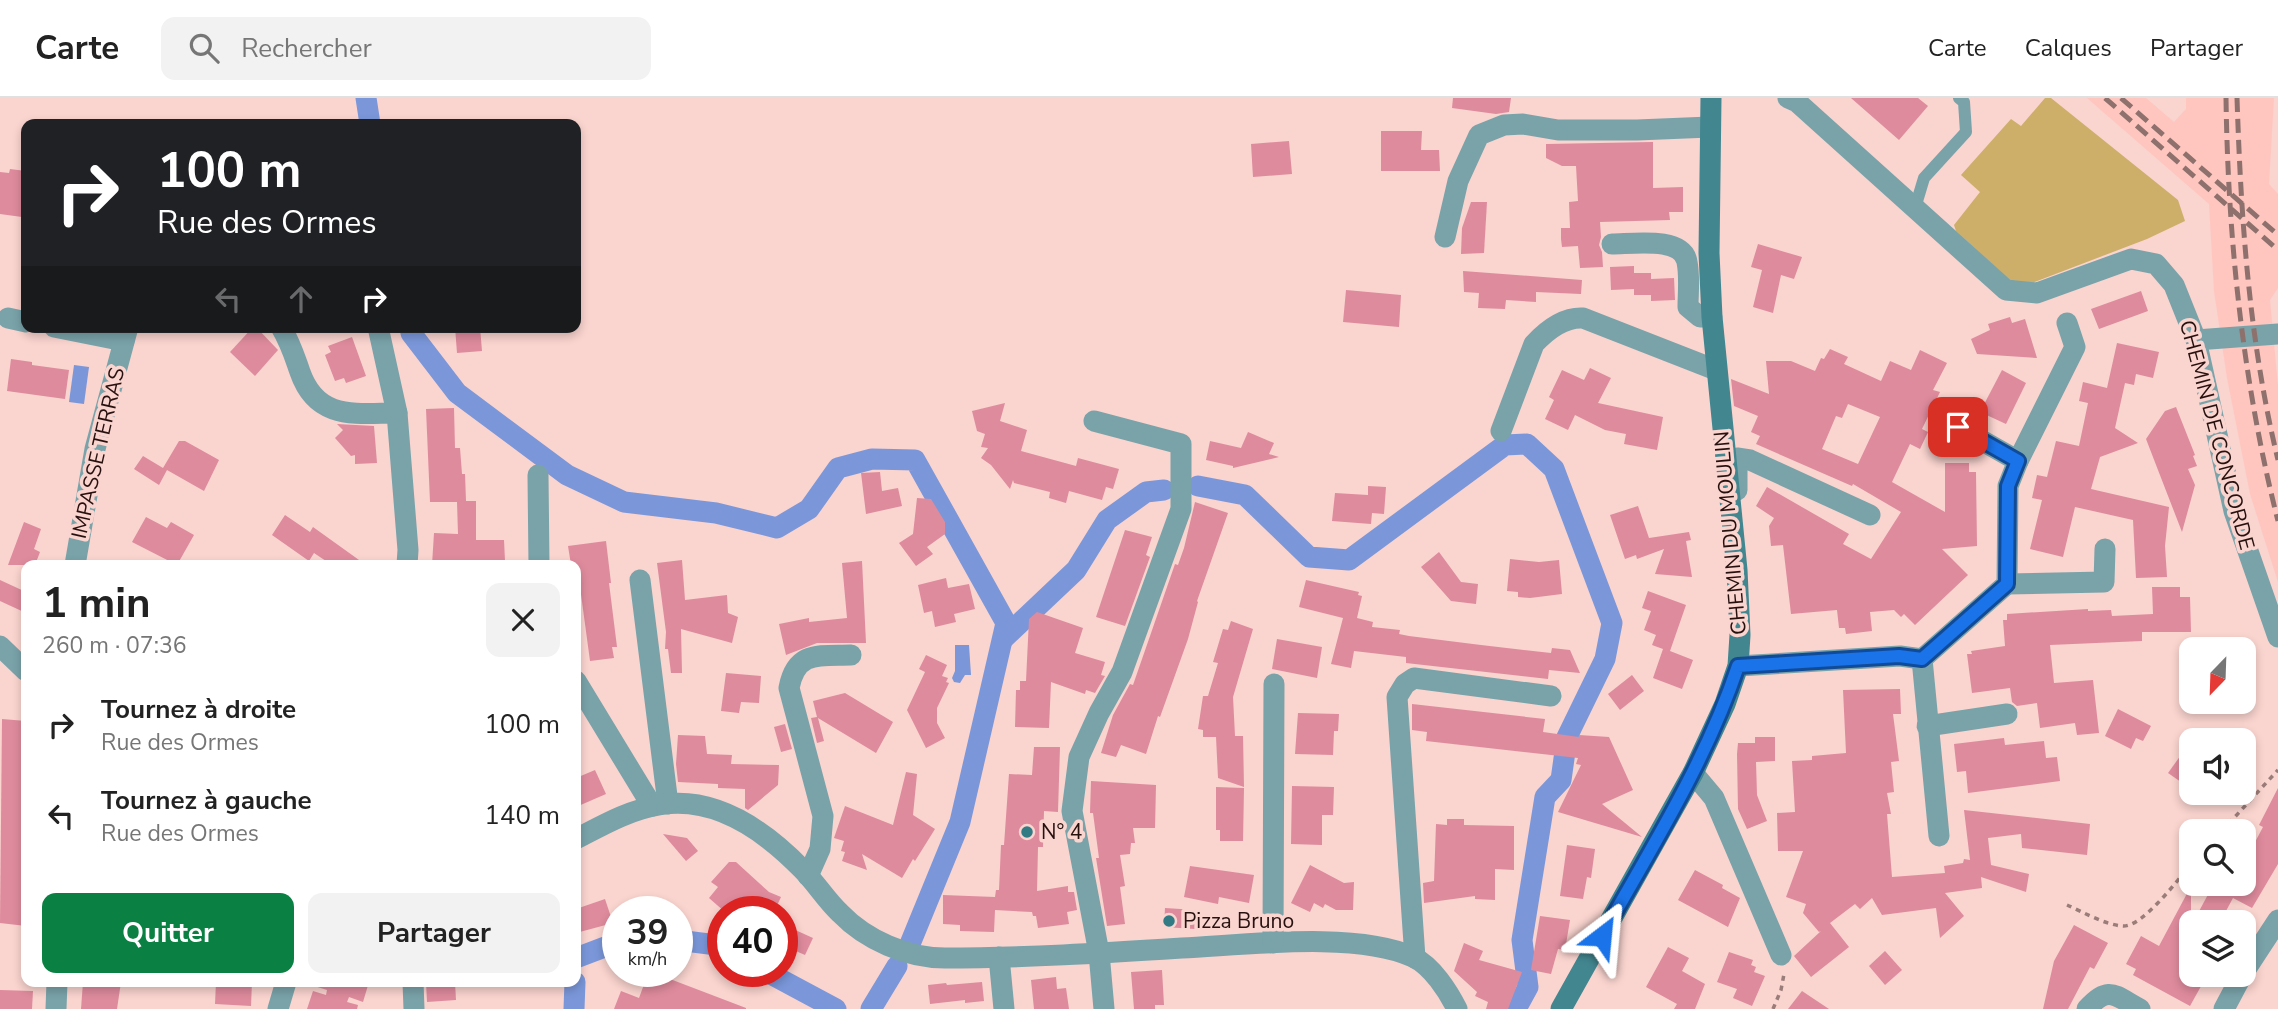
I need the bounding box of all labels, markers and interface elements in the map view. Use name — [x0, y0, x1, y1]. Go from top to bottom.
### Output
search box — [161, 17, 651, 80]
text: Carte — [35, 26, 119, 71]
icon: search — [185, 29, 223, 67]
text: Rechercher — [241, 31, 372, 66]
text: Carte — [1928, 32, 1987, 64]
text: Calques — [2025, 32, 2112, 64]
text: Partager — [2150, 32, 2243, 64]
text: 100 m — [157, 137, 301, 204]
icon: right — [42, 147, 133, 238]
text: Rue des Ormes — [157, 201, 377, 244]
icon: left — [209, 280, 247, 318]
icon: ahead — [282, 280, 320, 318]
icon: right — [355, 280, 393, 318]
street label: CHEMIN DE CONCORDE — [2173, 317, 2261, 553]
street label: IMPASSE TERRAS — [65, 365, 131, 541]
pin — [1928, 397, 1988, 457]
icon: arrive — [1939, 408, 1977, 446]
street label: CHEMIN DU MOULIN — [1707, 430, 1753, 636]
text: 1 min — [42, 575, 151, 632]
button: close — [486, 583, 560, 657]
text: 260 m · 07:36 — [42, 630, 187, 661]
north arrow — [2179, 637, 2256, 714]
map controls — [2179, 637, 2256, 987]
text: Tournez à droite — [101, 692, 296, 727]
icon: right — [42, 706, 80, 744]
text: 100 m — [484, 707, 560, 742]
text: Rue des Ormes — [101, 727, 259, 758]
button: sound — [2179, 728, 2256, 805]
text: Tournez à gauche — [101, 783, 312, 818]
icon: left — [42, 797, 80, 835]
text: 140 m — [484, 798, 560, 833]
text: Rue des Ormes — [101, 818, 259, 849]
place label: N° 4 — [1041, 818, 1082, 846]
button: search — [2179, 819, 2256, 896]
marker: N° 4 — [1019, 824, 1035, 840]
button: Quitter — [42, 893, 294, 973]
button: Partager — [308, 893, 560, 973]
speed limit sign: 40 — [707, 896, 798, 987]
position arrow — [1565, 899, 1639, 973]
place label: Pizza Bruno — [1183, 907, 1294, 935]
text: 39 — [626, 909, 669, 956]
button: layers — [2179, 910, 2256, 987]
marker: Pizza Bruno — [1161, 913, 1177, 929]
text: km/h — [628, 947, 667, 971]

